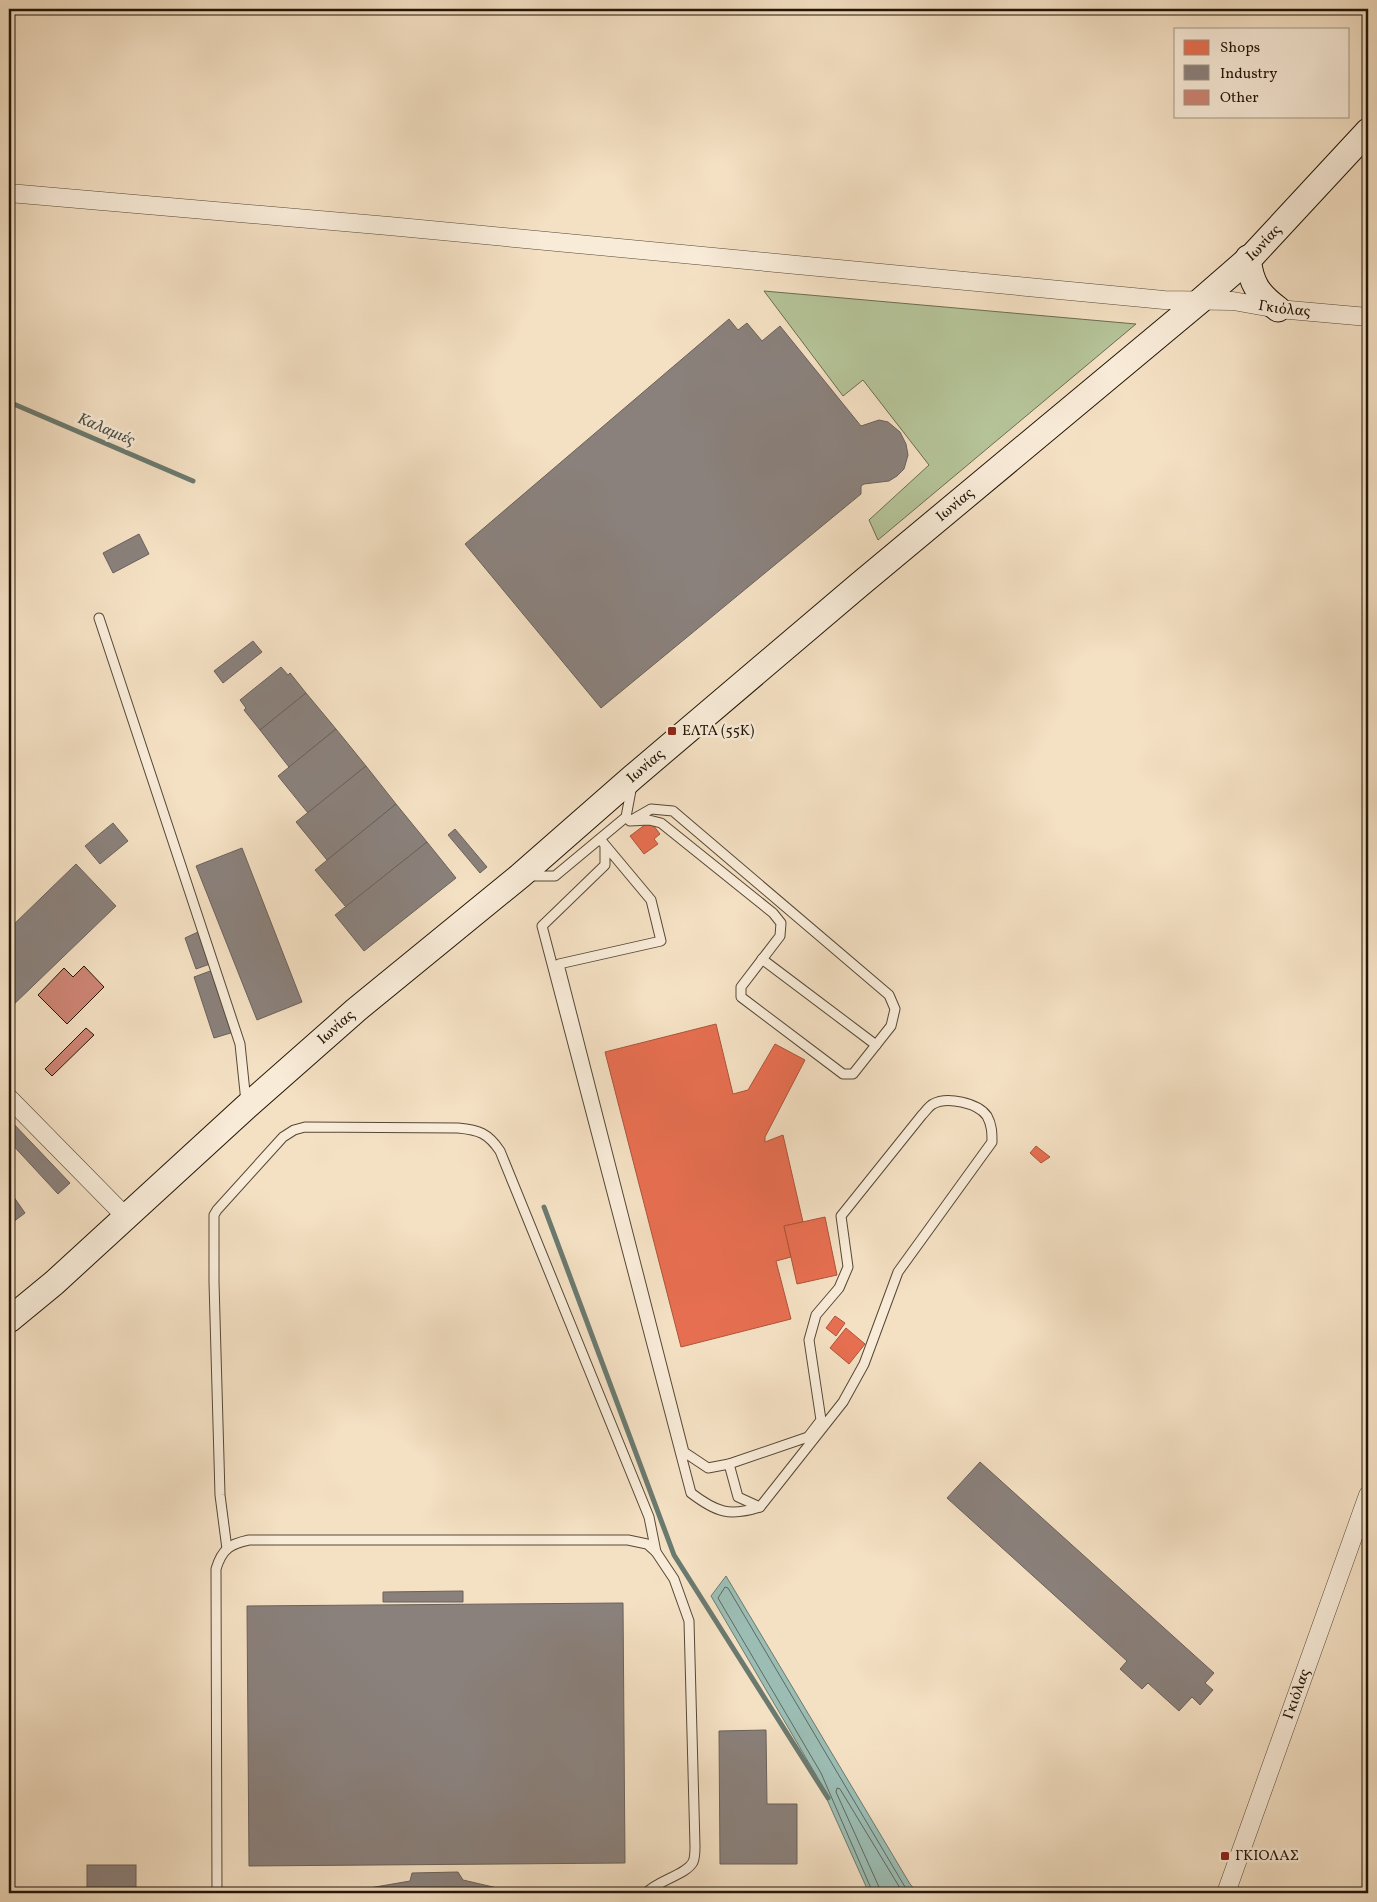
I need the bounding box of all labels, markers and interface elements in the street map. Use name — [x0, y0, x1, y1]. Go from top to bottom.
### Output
legend — [1174, 28, 1350, 118]
text: Shops — [1220, 38, 1260, 59]
text: Industry — [1220, 64, 1277, 85]
text: Other — [1220, 88, 1259, 109]
street label: Ιωνίας — [1242, 220, 1287, 267]
street label: Γκιόλας — [1257, 295, 1312, 322]
water label: Καλαμιές — [74, 408, 139, 452]
street label: Ιωνίας — [932, 483, 979, 527]
place label: ΕΛΤΑ (55Κ) — [682, 721, 754, 742]
marker: ΕΛΤΑ (55Κ) — [666, 725, 678, 737]
street label: Ιωνίας — [622, 744, 669, 788]
street label: Ιωνίας — [313, 1005, 360, 1050]
street label: Γκιόλας — [1278, 1666, 1316, 1723]
place label: ΓΚΙΟΛΑΣ — [1235, 1846, 1299, 1867]
marker: ΓΚΙΟΛΑΣ — [1219, 1850, 1231, 1862]

